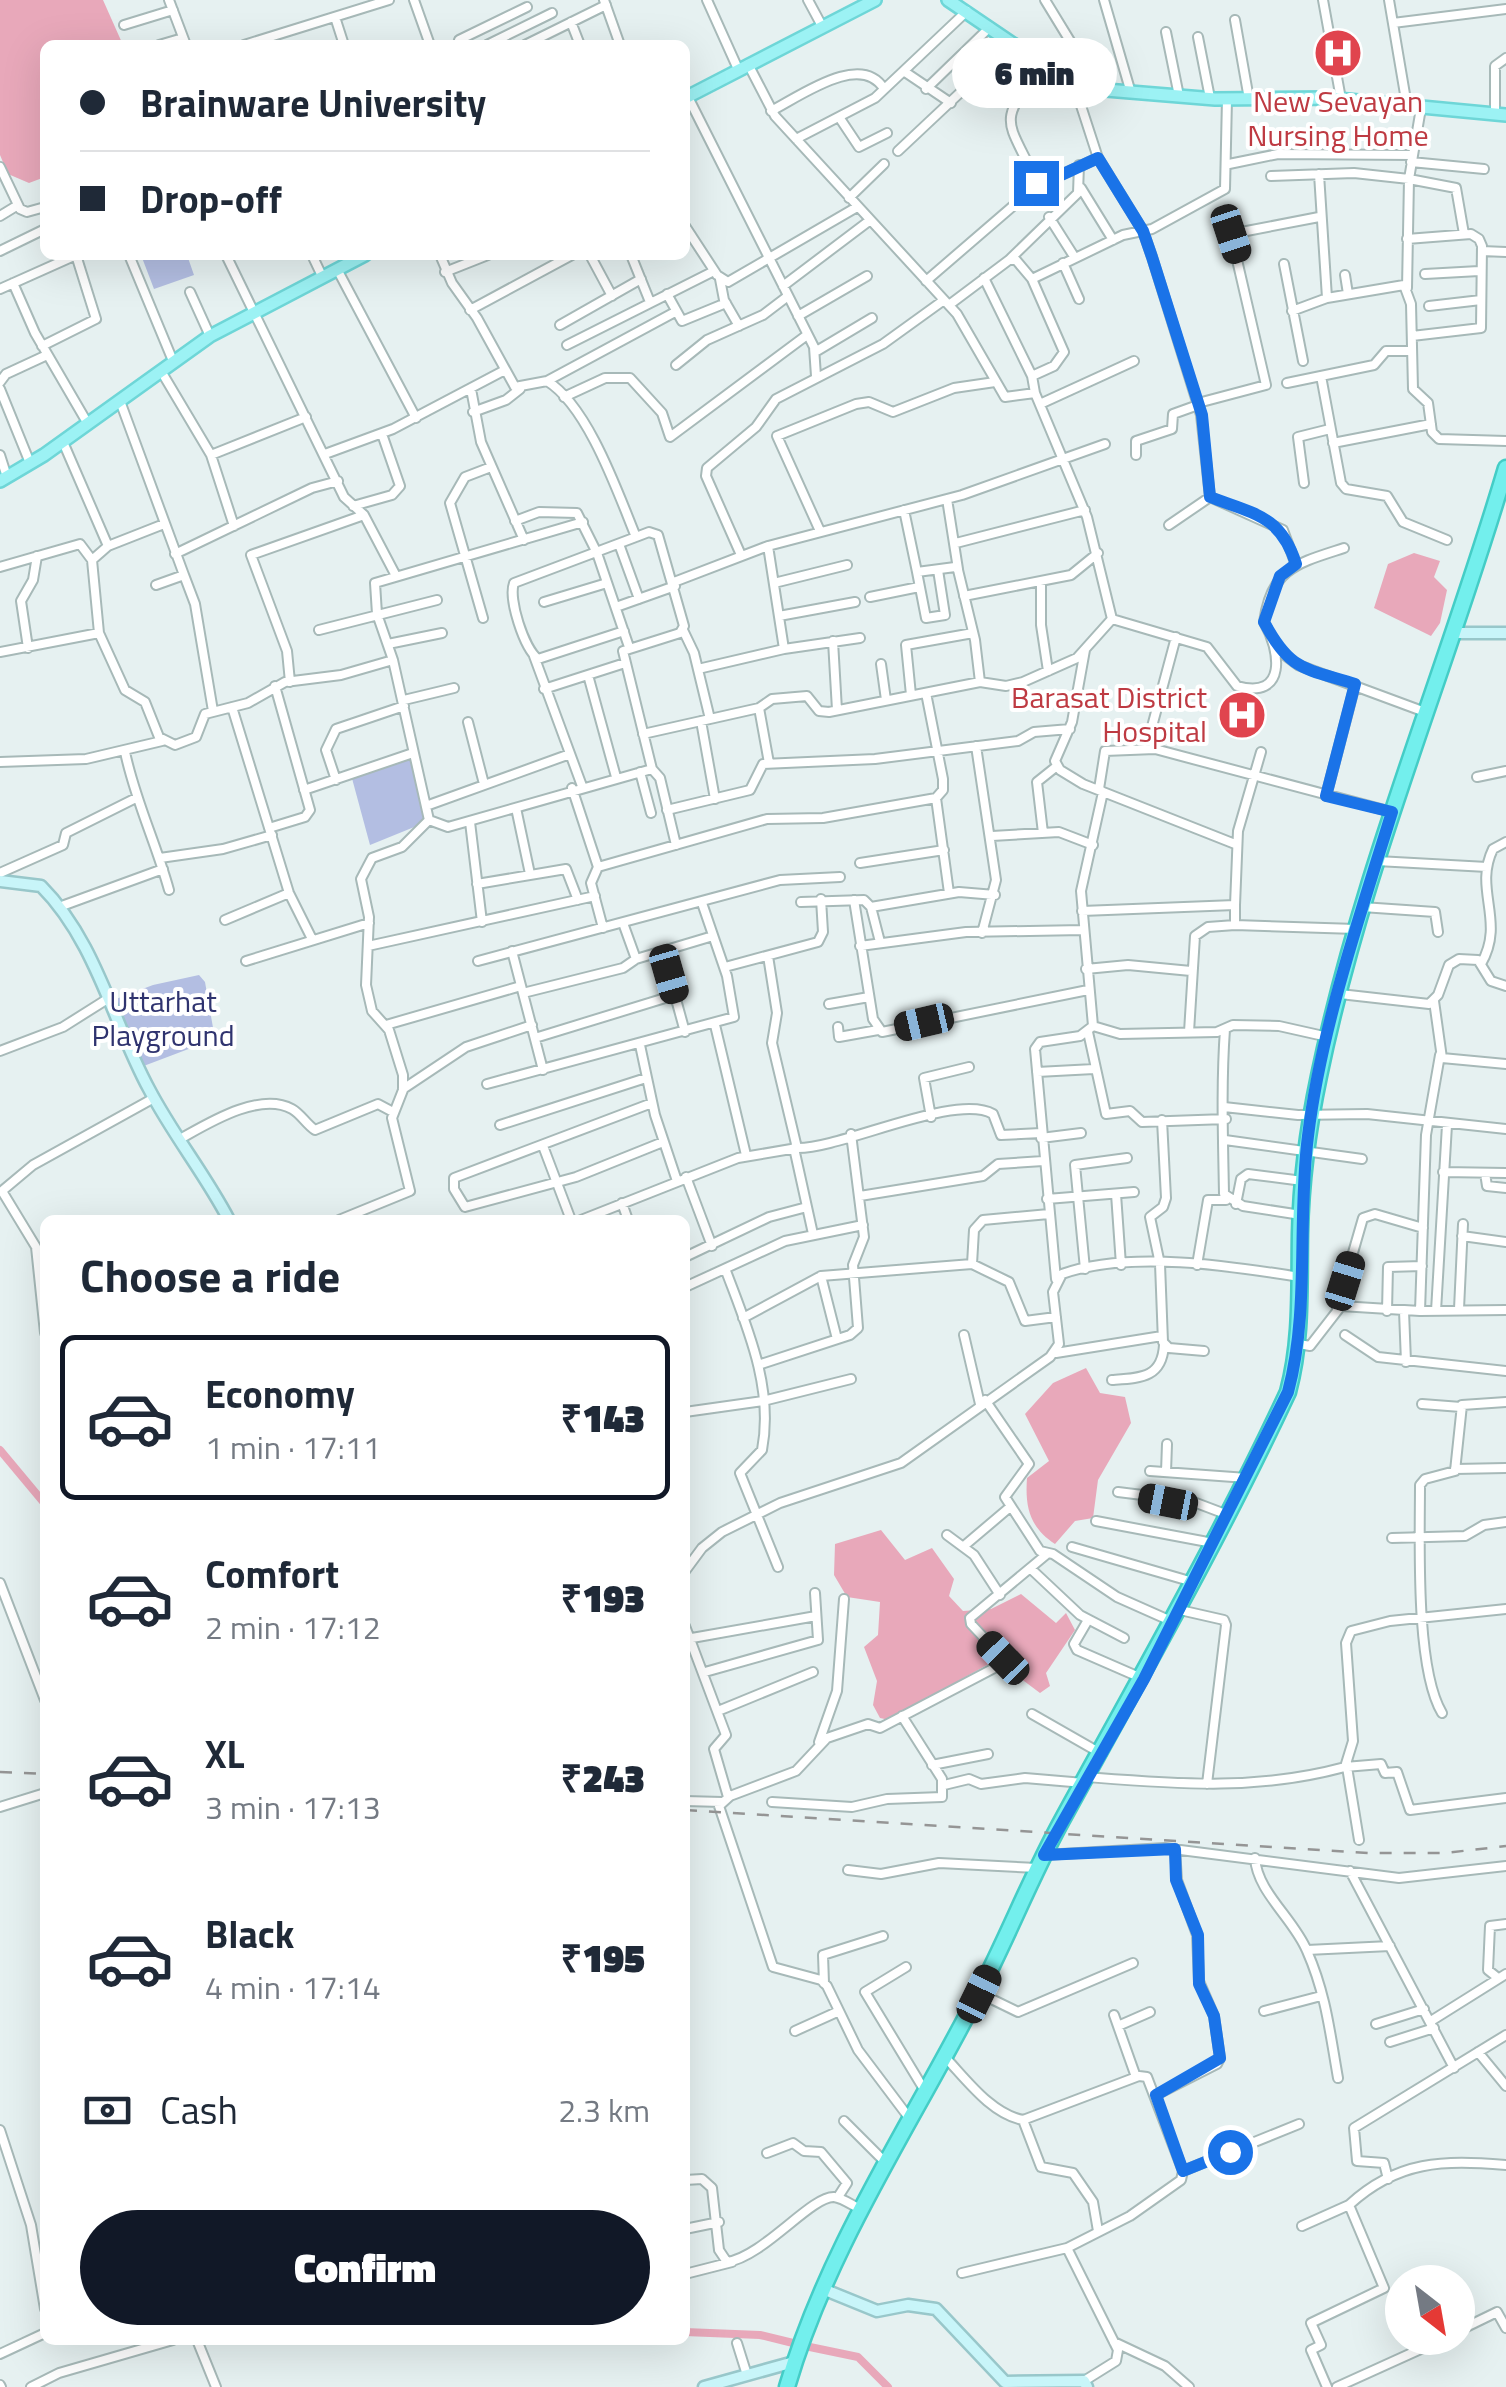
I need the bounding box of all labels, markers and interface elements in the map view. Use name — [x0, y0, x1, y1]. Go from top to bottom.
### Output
hospital icon: New Sevayan Nursing Home — [1312, 27, 1364, 79]
callout: 6 min — [954, 38, 1118, 108]
text: 6 min — [995, 49, 1074, 97]
text: Brainware University — [140, 74, 486, 132]
place label: New Sevayan Nursing Home — [1247, 78, 1429, 158]
route end — [1014, 161, 1059, 206]
text: Drop-off — [140, 170, 282, 228]
car — [1207, 201, 1255, 267]
place label: Barasat District Hospital — [1011, 674, 1207, 754]
hospital icon: Barasat District Hospital — [1216, 689, 1268, 741]
car — [646, 941, 692, 1007]
park label: Uttarhat Playground — [91, 978, 235, 1058]
car — [891, 1001, 957, 1043]
text: Choose a ride — [80, 1241, 340, 1309]
car — [1322, 1248, 1368, 1314]
text: Economy — [205, 1365, 355, 1423]
icon: car — [85, 1373, 175, 1463]
text: ₹143 — [561, 1389, 645, 1447]
text: 1 min · 17:11 — [205, 1423, 381, 1471]
car — [1136, 1482, 1200, 1522]
text: Comfort — [205, 1545, 339, 1603]
icon: car — [85, 1553, 175, 1643]
text: ₹193 — [561, 1569, 645, 1627]
text: 2 min · 17:12 — [205, 1603, 381, 1651]
car — [971, 1626, 1035, 1690]
text: XL — [205, 1725, 245, 1783]
icon: car — [85, 1733, 175, 1823]
text: ₹243 — [561, 1749, 645, 1807]
text: 3 min · 17:13 — [205, 1783, 381, 1831]
text: Black — [205, 1905, 294, 1963]
icon: car — [85, 1913, 175, 2003]
text: ₹195 — [561, 1929, 645, 1987]
car — [952, 1960, 1006, 2028]
text: 4 min · 17:14 — [205, 1963, 381, 2011]
text: Cash — [160, 2081, 238, 2139]
icon: cash — [80, 2083, 135, 2138]
text: 2.3 km — [558, 2086, 650, 2134]
route start — [1208, 2130, 1253, 2175]
button: Confirm — [80, 2210, 650, 2325]
north arrow — [1385, 2265, 1475, 2355]
map controls — [1385, 2265, 1475, 2355]

